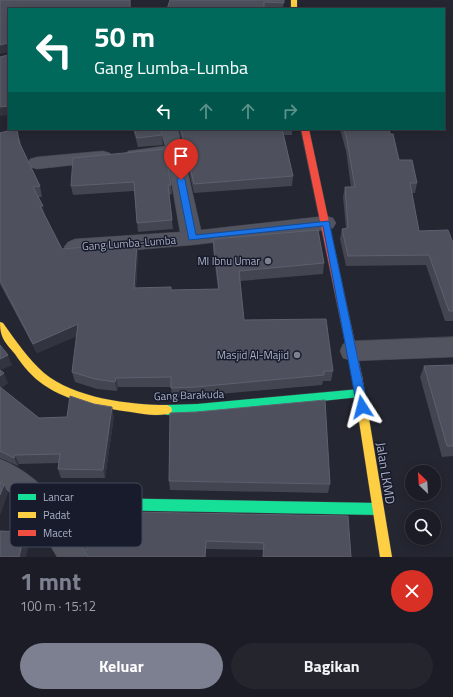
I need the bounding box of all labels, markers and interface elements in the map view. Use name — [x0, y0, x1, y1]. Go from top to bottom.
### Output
text: 50 m — [94, 15, 155, 58]
icon: left — [28, 24, 80, 76]
text: Gang Lumba-Lumba — [94, 54, 248, 81]
icon: left — [153, 100, 175, 122]
icon: ahead — [195, 100, 217, 122]
icon: ahead — [237, 100, 259, 122]
icon: right — [279, 100, 301, 122]
pin — [164, 139, 198, 180]
icon: arrive — [170, 145, 192, 167]
street label: Gang Lumba-Lumba — [81, 232, 177, 254]
place label: MI Ibnu Umar — [197, 253, 260, 269]
marker: MI Ibnu Umar — [263, 256, 273, 266]
place label: Masjid Al-Majid — [217, 347, 289, 363]
marker: Masjid Al-Majid — [292, 350, 302, 360]
street label: Gang Barakuda — [154, 386, 225, 404]
position arrow — [341, 386, 383, 428]
street label: Jalan LKMD — [371, 441, 401, 505]
north arrow — [405, 465, 441, 501]
map controls — [405, 465, 441, 545]
legend — [10, 483, 142, 547]
text: Lancar — [43, 489, 74, 505]
text: Padat — [43, 507, 70, 523]
button: search — [405, 509, 441, 545]
text: Macet — [43, 525, 72, 541]
text: 1 mnt — [20, 563, 81, 599]
button: close — [391, 570, 433, 612]
text: 100 m · 15:12 — [20, 596, 96, 616]
button: Keluar — [20, 643, 223, 689]
button: Bagikan — [231, 643, 433, 689]

